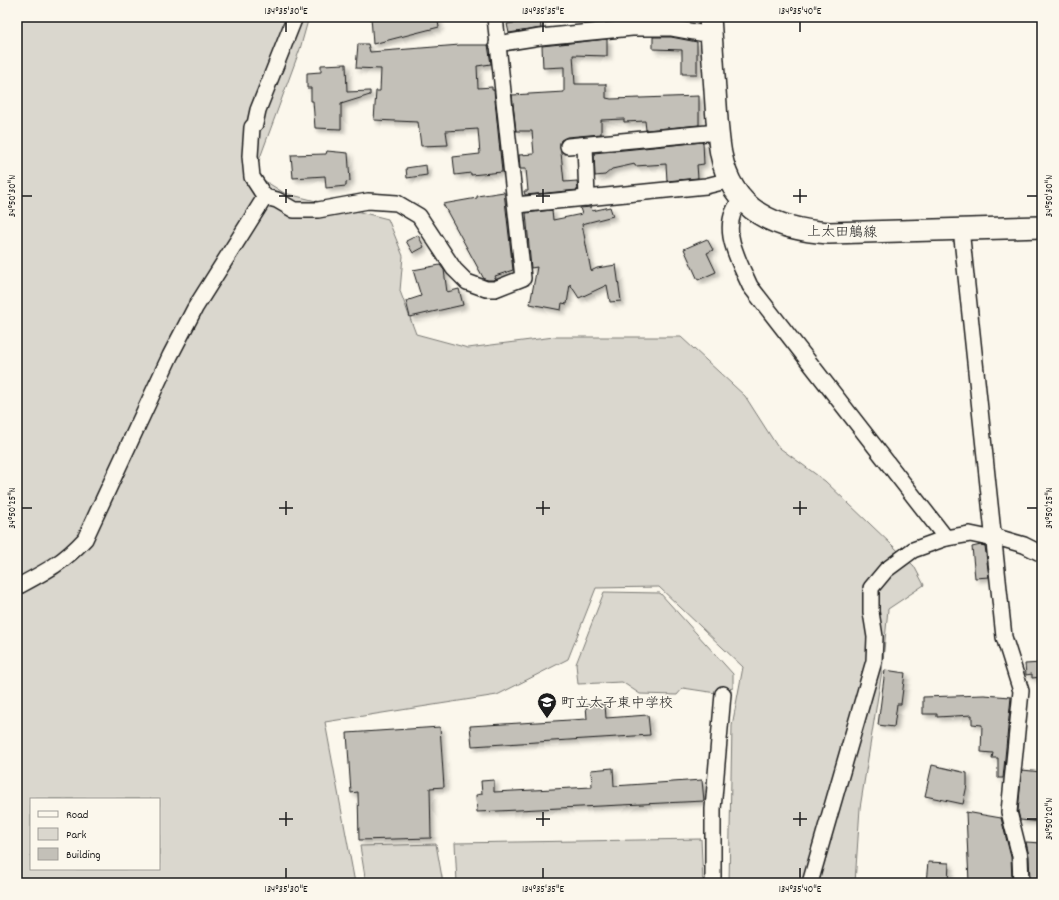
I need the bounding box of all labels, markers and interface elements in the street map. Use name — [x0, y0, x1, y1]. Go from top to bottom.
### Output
text: 134°35'30"E — [264, 5, 308, 19]
text: 134°35'35"E — [522, 5, 565, 19]
text: 134°35'40"E — [779, 5, 822, 19]
text: 34°50'30"N — [6, 175, 20, 217]
text: 34°50'30"N — [1043, 175, 1057, 217]
street label: 上太田鵤線 — [807, 222, 877, 244]
text: 34°50'25"N — [6, 487, 20, 529]
text: 34°50'25"N — [1043, 487, 1057, 529]
school or university icon: 町立太子東中学校 — [536, 691, 558, 719]
place label: 町立太子東中学校 — [561, 694, 673, 714]
legend — [30, 798, 160, 870]
text: 34°50'20"N — [1043, 798, 1057, 840]
text: Road — [66, 807, 88, 824]
text: Park — [66, 827, 87, 844]
text: Building — [66, 847, 101, 864]
text: 134°35'30"E — [264, 883, 308, 897]
text: 134°35'35"E — [522, 883, 565, 897]
text: 134°35'40"E — [779, 883, 822, 897]

